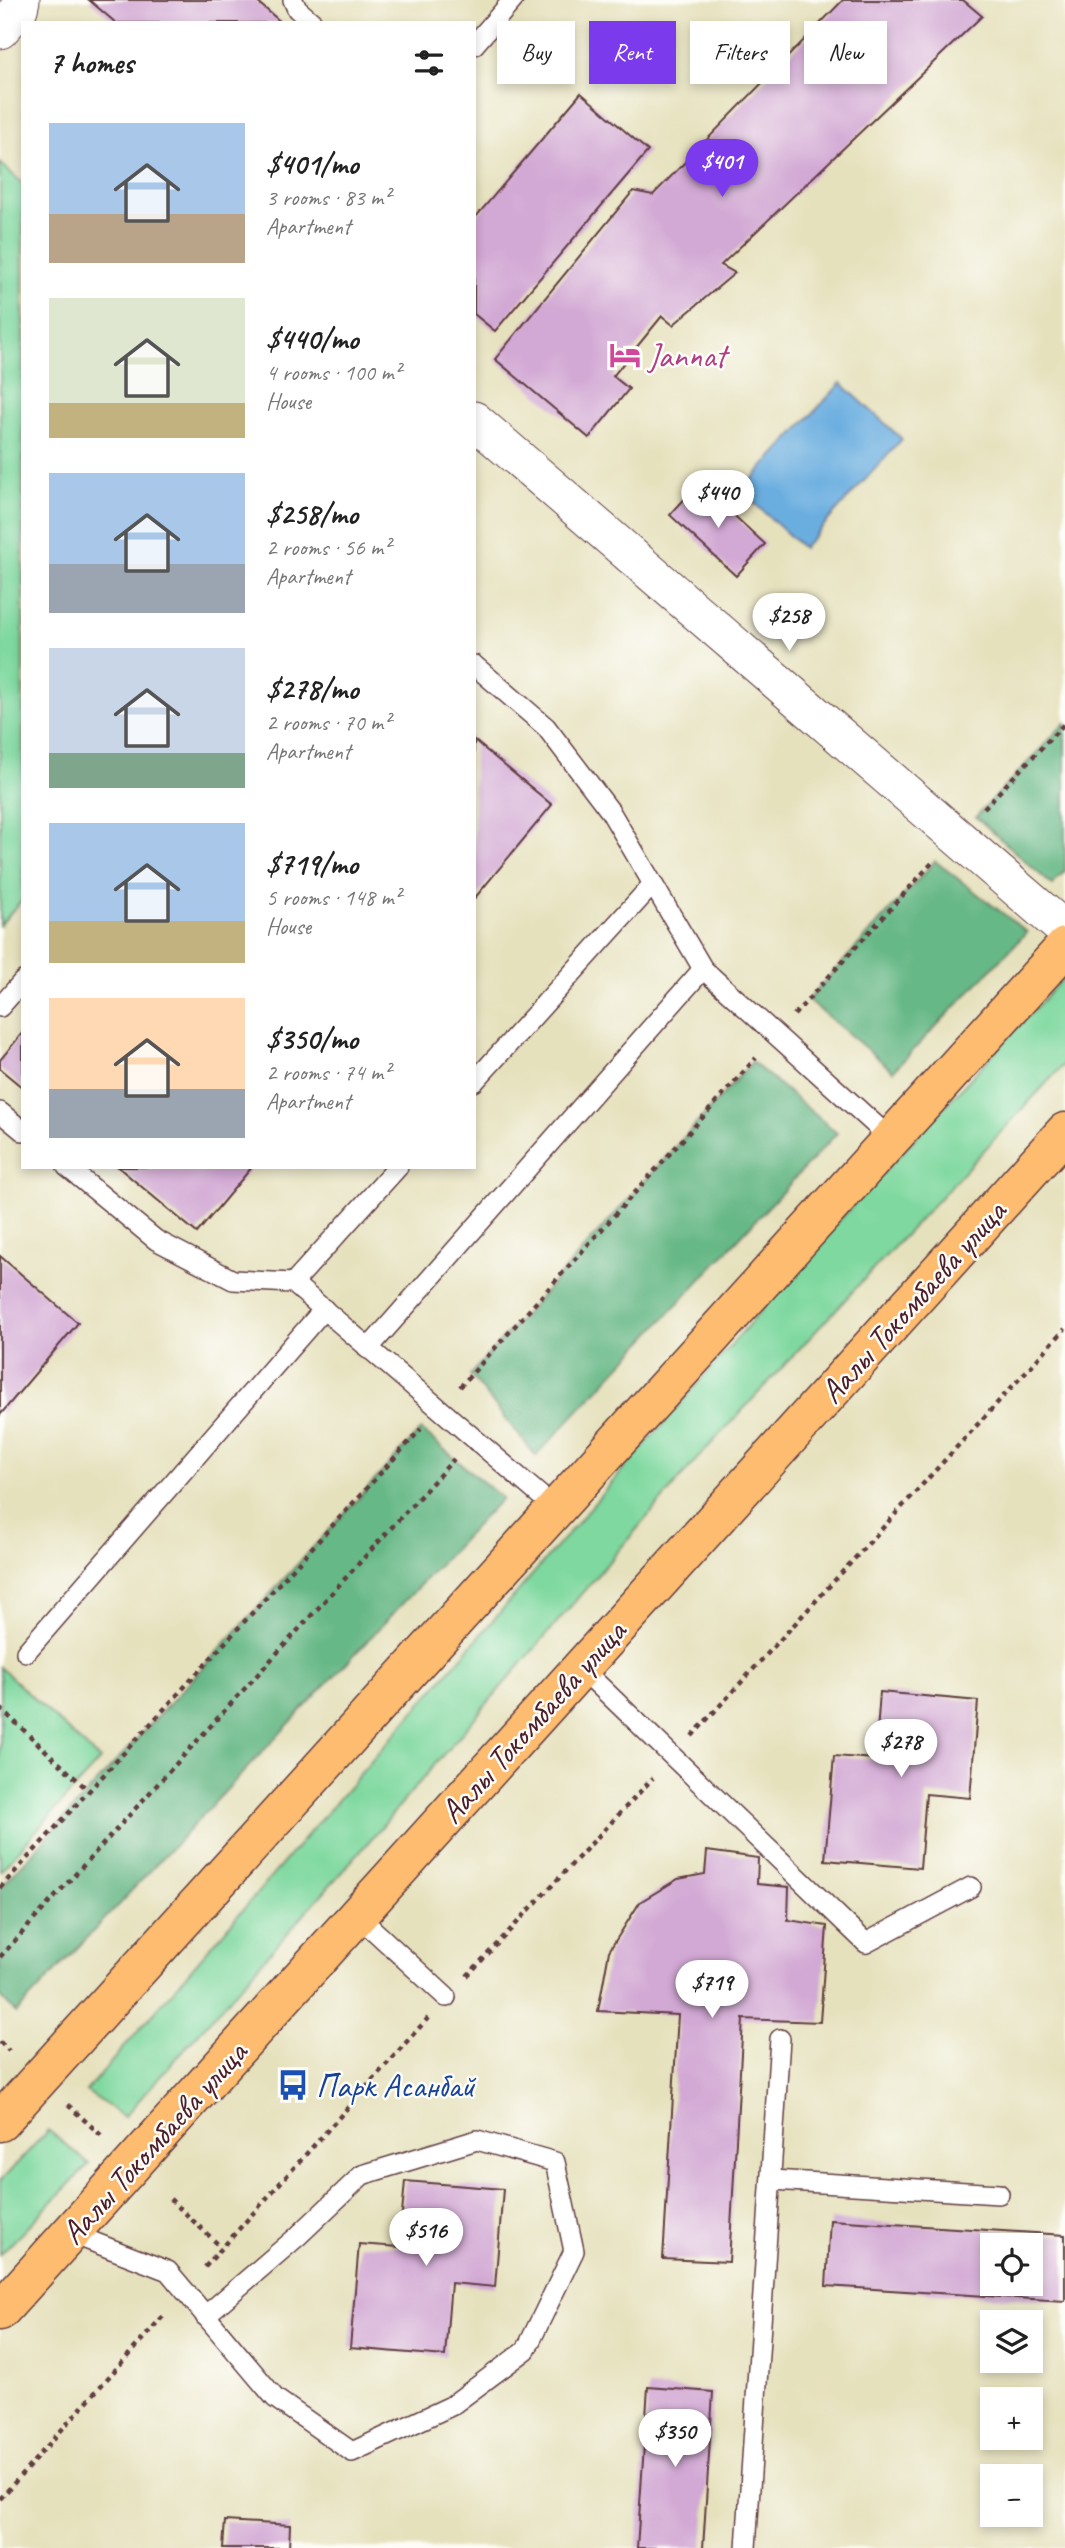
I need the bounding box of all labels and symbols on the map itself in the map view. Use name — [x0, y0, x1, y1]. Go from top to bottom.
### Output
pin: $401 — [681, 140, 763, 199]
place label: Jannat — [646, 335, 730, 377]
hotel icon: Jannat — [608, 338, 642, 372]
pin: $440 — [677, 470, 759, 530]
pin: $258 — [748, 594, 830, 653]
street label: Аалы Токомбаева улица — [810, 1190, 1016, 1412]
street label: Аалы Токомбаева улица — [430, 1610, 636, 1832]
pin: $278 — [860, 1720, 942, 1779]
pin: $719 — [671, 1960, 753, 2020]
street label: Аалы Токомбаева улица — [51, 2031, 257, 2253]
place label: Парк Асанбай — [316, 2065, 477, 2107]
bus stop icon: Парк Асанбай — [276, 2068, 310, 2102]
pin: $516 — [385, 2208, 467, 2268]
pin: $350 — [634, 2410, 716, 2469]

